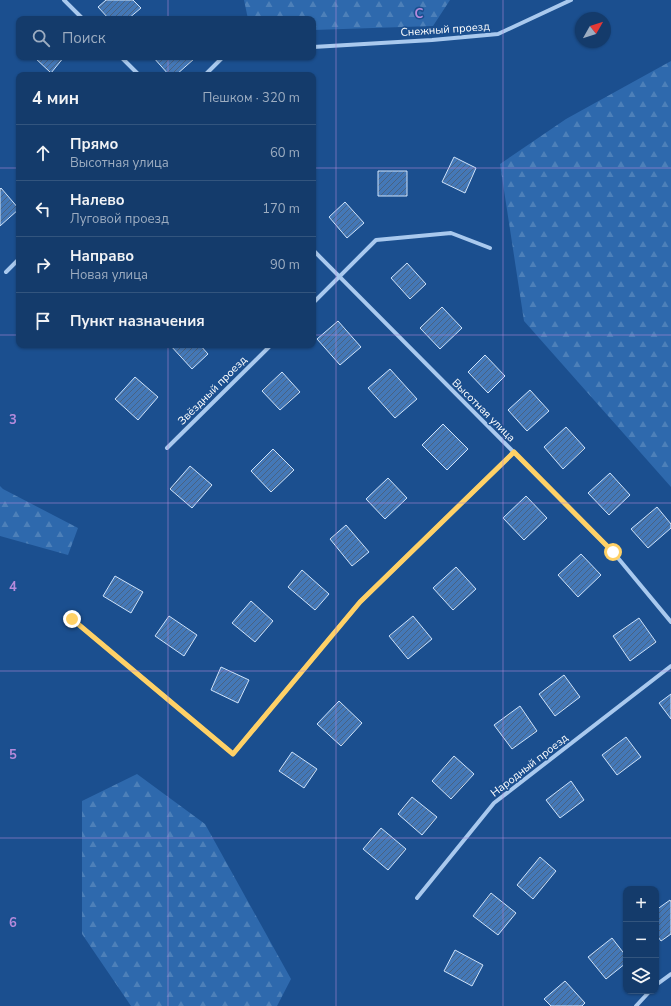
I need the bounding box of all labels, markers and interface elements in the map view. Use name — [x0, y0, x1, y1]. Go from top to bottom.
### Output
text: C — [415, 5, 424, 23]
north arrow — [575, 12, 611, 48]
search box — [16, 16, 316, 60]
street label: Снежный проезд — [400, 19, 491, 40]
icon: search — [30, 27, 52, 49]
text: Поиск — [62, 28, 106, 48]
text: 4 мин — [32, 87, 79, 110]
text: Пешком · 320 m — [202, 89, 300, 107]
text: Прямо — [70, 134, 118, 154]
icon: ahead — [32, 142, 54, 164]
text: 60 m — [270, 144, 300, 162]
text: Высотная улица — [70, 154, 169, 172]
text: Налево — [70, 190, 125, 210]
icon: left — [32, 198, 54, 220]
text: 170 m — [262, 200, 300, 218]
text: Луговой проезд — [70, 210, 169, 228]
text: Направо — [70, 246, 134, 266]
icon: right — [32, 254, 54, 276]
text: 90 m — [270, 256, 300, 274]
text: Новая улица — [70, 266, 148, 284]
icon: arrive — [32, 310, 54, 332]
text: Пункт назначения — [70, 311, 205, 331]
street label: Звёздный проезд — [174, 352, 251, 428]
street label: Высотная улица — [449, 375, 519, 445]
text: 3 — [9, 411, 17, 429]
route start — [604, 543, 622, 561]
text: 4 — [9, 578, 17, 596]
route end — [63, 610, 81, 628]
street label: Народный проезд — [487, 730, 572, 800]
text: 5 — [9, 746, 17, 764]
map controls — [623, 886, 659, 994]
button: + — [623, 886, 659, 922]
text: 6 — [9, 914, 17, 932]
button: − — [623, 922, 659, 958]
button: layers — [623, 958, 659, 994]

